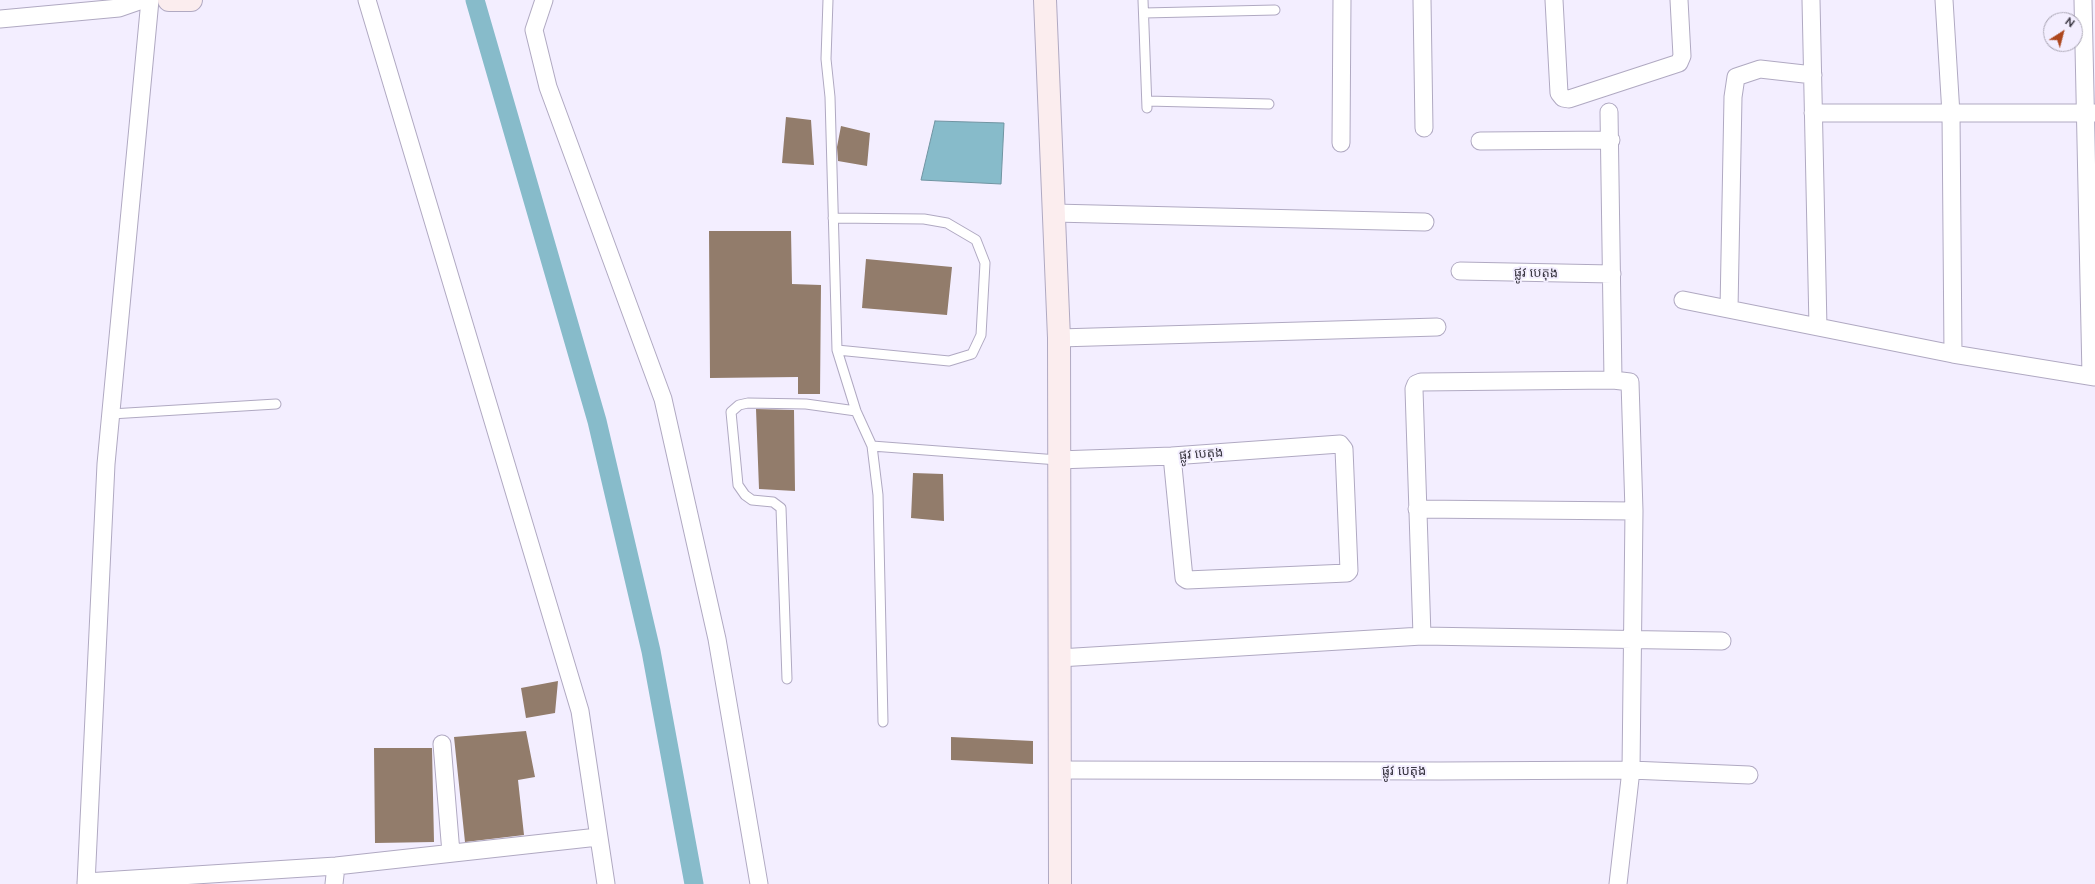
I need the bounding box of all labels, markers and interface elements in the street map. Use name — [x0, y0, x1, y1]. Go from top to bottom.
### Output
north arrow — [2043, 12, 2083, 52]
text: N — [2063, 15, 2077, 30]
street label: ផ្លូវ បេតុង — [1514, 265, 1558, 281]
street label: ផ្លូវ បេតុង — [1178, 445, 1224, 463]
street label: ផ្លូវ បេតុង — [1382, 763, 1426, 779]

